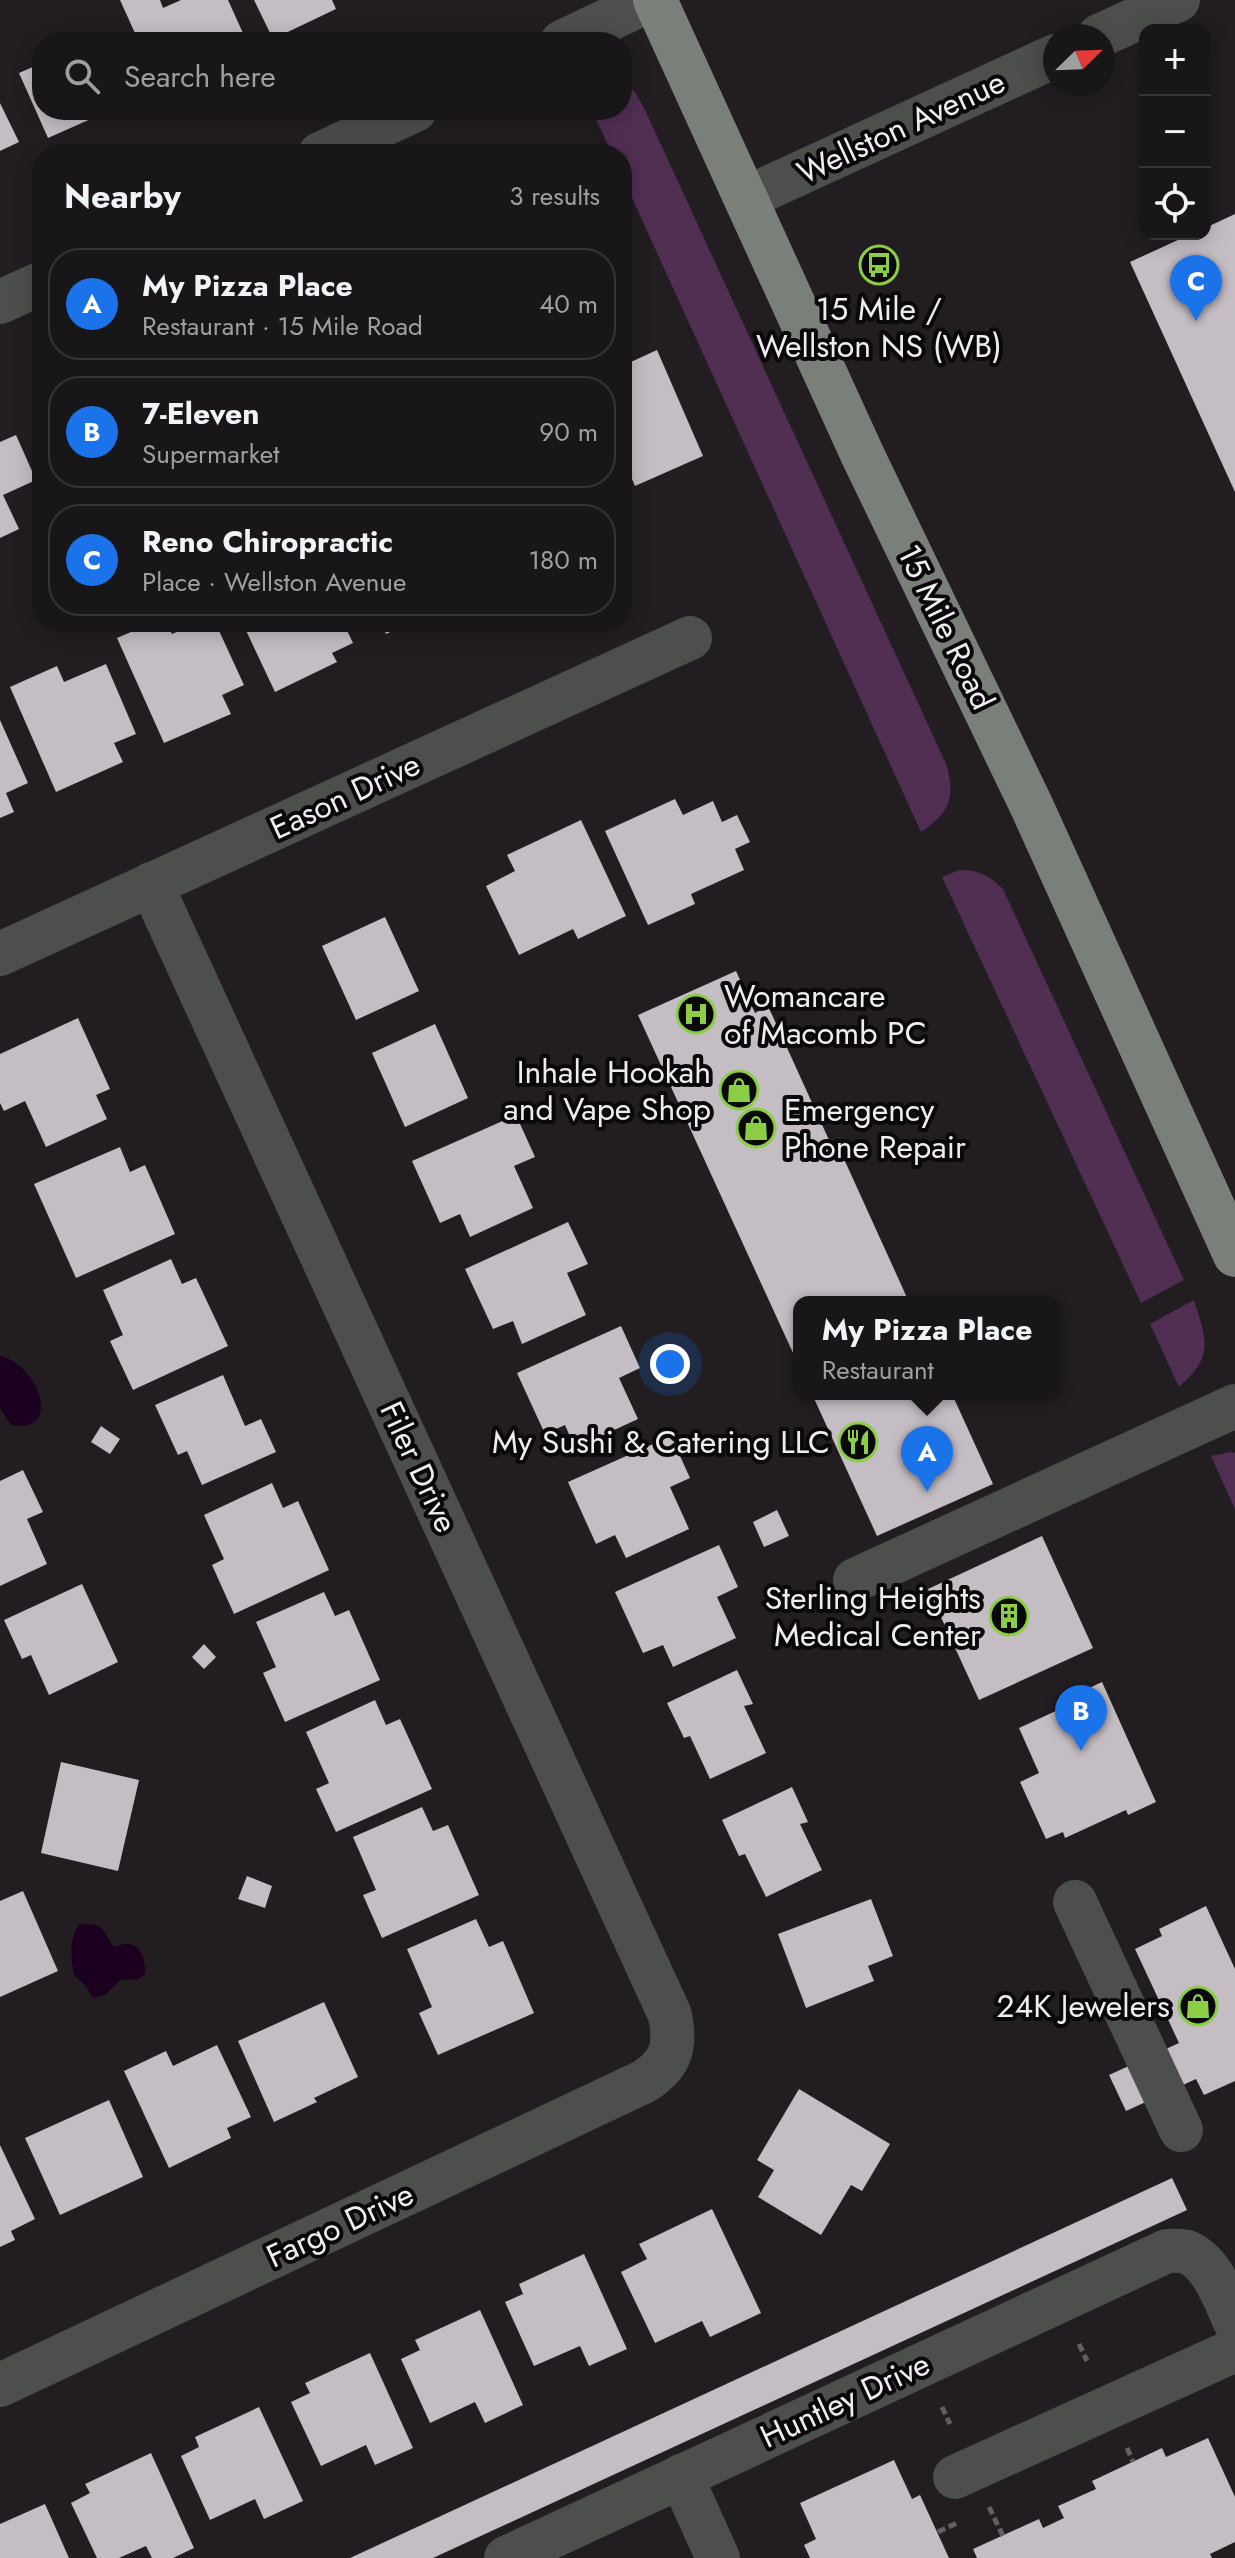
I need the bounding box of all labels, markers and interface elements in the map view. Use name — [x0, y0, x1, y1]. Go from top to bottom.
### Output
north arrow — [1043, 24, 1115, 96]
map controls — [1139, 24, 1211, 240]
button: + — [1139, 24, 1211, 96]
search box — [32, 32, 632, 120]
icon: search — [60, 54, 104, 98]
text: Search here — [124, 55, 276, 98]
street label: Wellston Avenue — [790, 59, 1012, 195]
button: − — [1139, 96, 1211, 168]
button: locate — [1139, 168, 1211, 240]
text: Nearby — [64, 172, 181, 221]
text: 3 results — [509, 177, 600, 215]
bus stop icon: 15 Mile / Wellston NS (WB) — [858, 244, 900, 286]
pin: C — [1170, 255, 1222, 321]
text: My Pizza Place — [142, 264, 353, 307]
text: A — [82, 285, 102, 323]
text: 40 m — [539, 285, 598, 323]
place label: 15 Mile / Wellston NS (WB) — [756, 286, 1002, 369]
text: Restaurant · 15 Mile Road — [142, 307, 423, 345]
text: 7-Eleven — [142, 392, 259, 435]
text: B — [83, 413, 101, 451]
text: 90 m — [539, 413, 598, 451]
text: Supermarket — [142, 435, 279, 473]
text: Reno Chiropractic — [142, 520, 393, 563]
street label: 15 Mile Road — [886, 537, 1006, 717]
text: C — [83, 541, 101, 579]
text: 180 m — [528, 541, 598, 579]
text: Place · Wellston Avenue — [142, 563, 406, 601]
street label: Eason Drive — [262, 741, 428, 851]
place label: Womancare of Macomb PC — [724, 973, 927, 1056]
hospital icon: Womancare of Macomb PC — [675, 993, 717, 1035]
place label: Inhale Hookah and Vape Shop — [503, 1049, 711, 1132]
shop icon: Inhale Hookah and Vape Shop — [718, 1069, 760, 1111]
place label: Emergency Phone Repair — [784, 1087, 966, 1170]
shop icon: Emergency Phone Repair — [735, 1107, 777, 1149]
popup — [793, 1296, 1061, 1400]
text: My Pizza Place — [822, 1308, 1032, 1351]
your location — [650, 1344, 690, 1384]
text: Restaurant — [822, 1351, 934, 1389]
street label: Filer Drive — [369, 1394, 469, 1540]
place label: My Sushi & Catering LLC — [492, 1419, 830, 1465]
restaurant icon: My Sushi & Catering LLC — [837, 1421, 879, 1463]
pin: A — [901, 1426, 953, 1492]
place label: Sterling Heights Medical Center — [765, 1575, 981, 1658]
building icon: Sterling Heights Medical Center — [988, 1595, 1030, 1637]
pin: B — [1055, 1685, 1107, 1751]
place label: 24K Jewelers — [996, 1983, 1170, 2029]
shop icon: 24K Jewelers — [1177, 1985, 1219, 2027]
street label: Fargo Drive — [259, 2171, 421, 2279]
street label: Huntley Drive — [753, 2341, 937, 2459]

